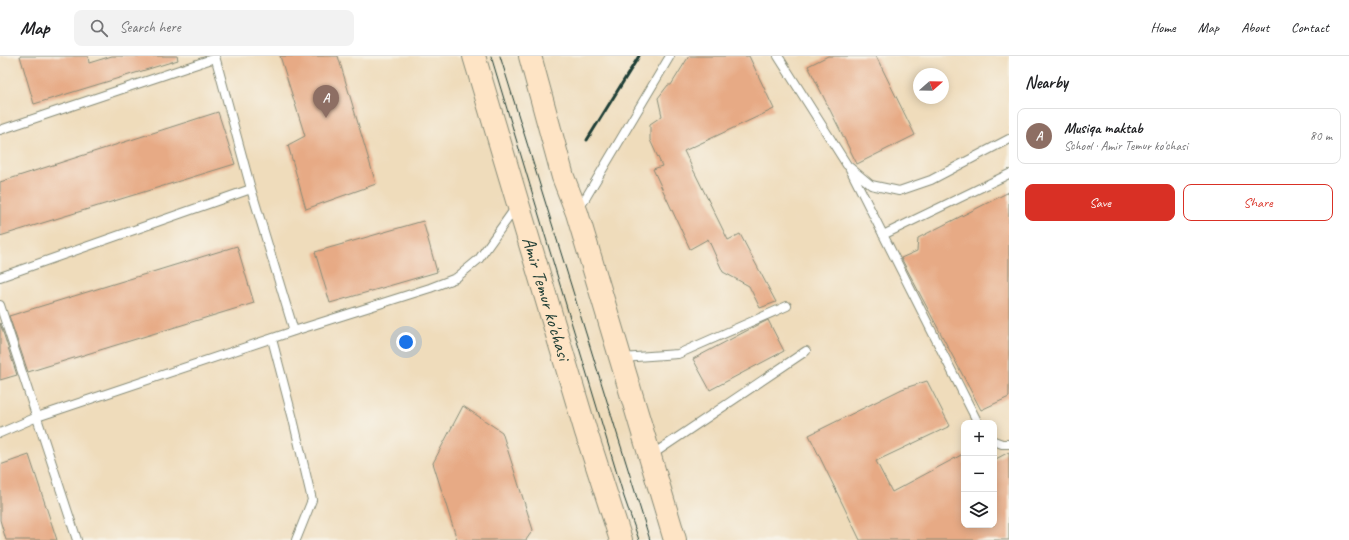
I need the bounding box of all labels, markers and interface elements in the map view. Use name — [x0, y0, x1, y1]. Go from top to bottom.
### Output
search box — [74, 10, 354, 46]
text: Map — [20, 16, 50, 40]
icon: search — [88, 17, 110, 39]
text: Search here — [120, 18, 181, 37]
text: Home — [1150, 19, 1176, 36]
text: Map — [1198, 19, 1219, 36]
text: About — [1241, 19, 1269, 36]
text: Contact — [1291, 19, 1329, 36]
north arrow — [913, 68, 949, 104]
text: Nearby — [1025, 72, 1068, 93]
pin: A — [313, 85, 339, 118]
text: Musiqa maktab — [1064, 119, 1143, 138]
text: A — [1036, 128, 1042, 144]
text: 80 m — [1310, 128, 1332, 144]
text: School · Amir Temur ko'chasi — [1064, 138, 1188, 154]
button: Save — [1025, 184, 1175, 221]
button: Share — [1183, 184, 1333, 221]
street label: Amir Temur ko'chasi — [516, 234, 577, 365]
your location — [396, 332, 416, 352]
map controls — [961, 420, 997, 528]
button: + — [961, 420, 997, 456]
button: − — [961, 456, 997, 492]
button: layers — [961, 492, 997, 528]

